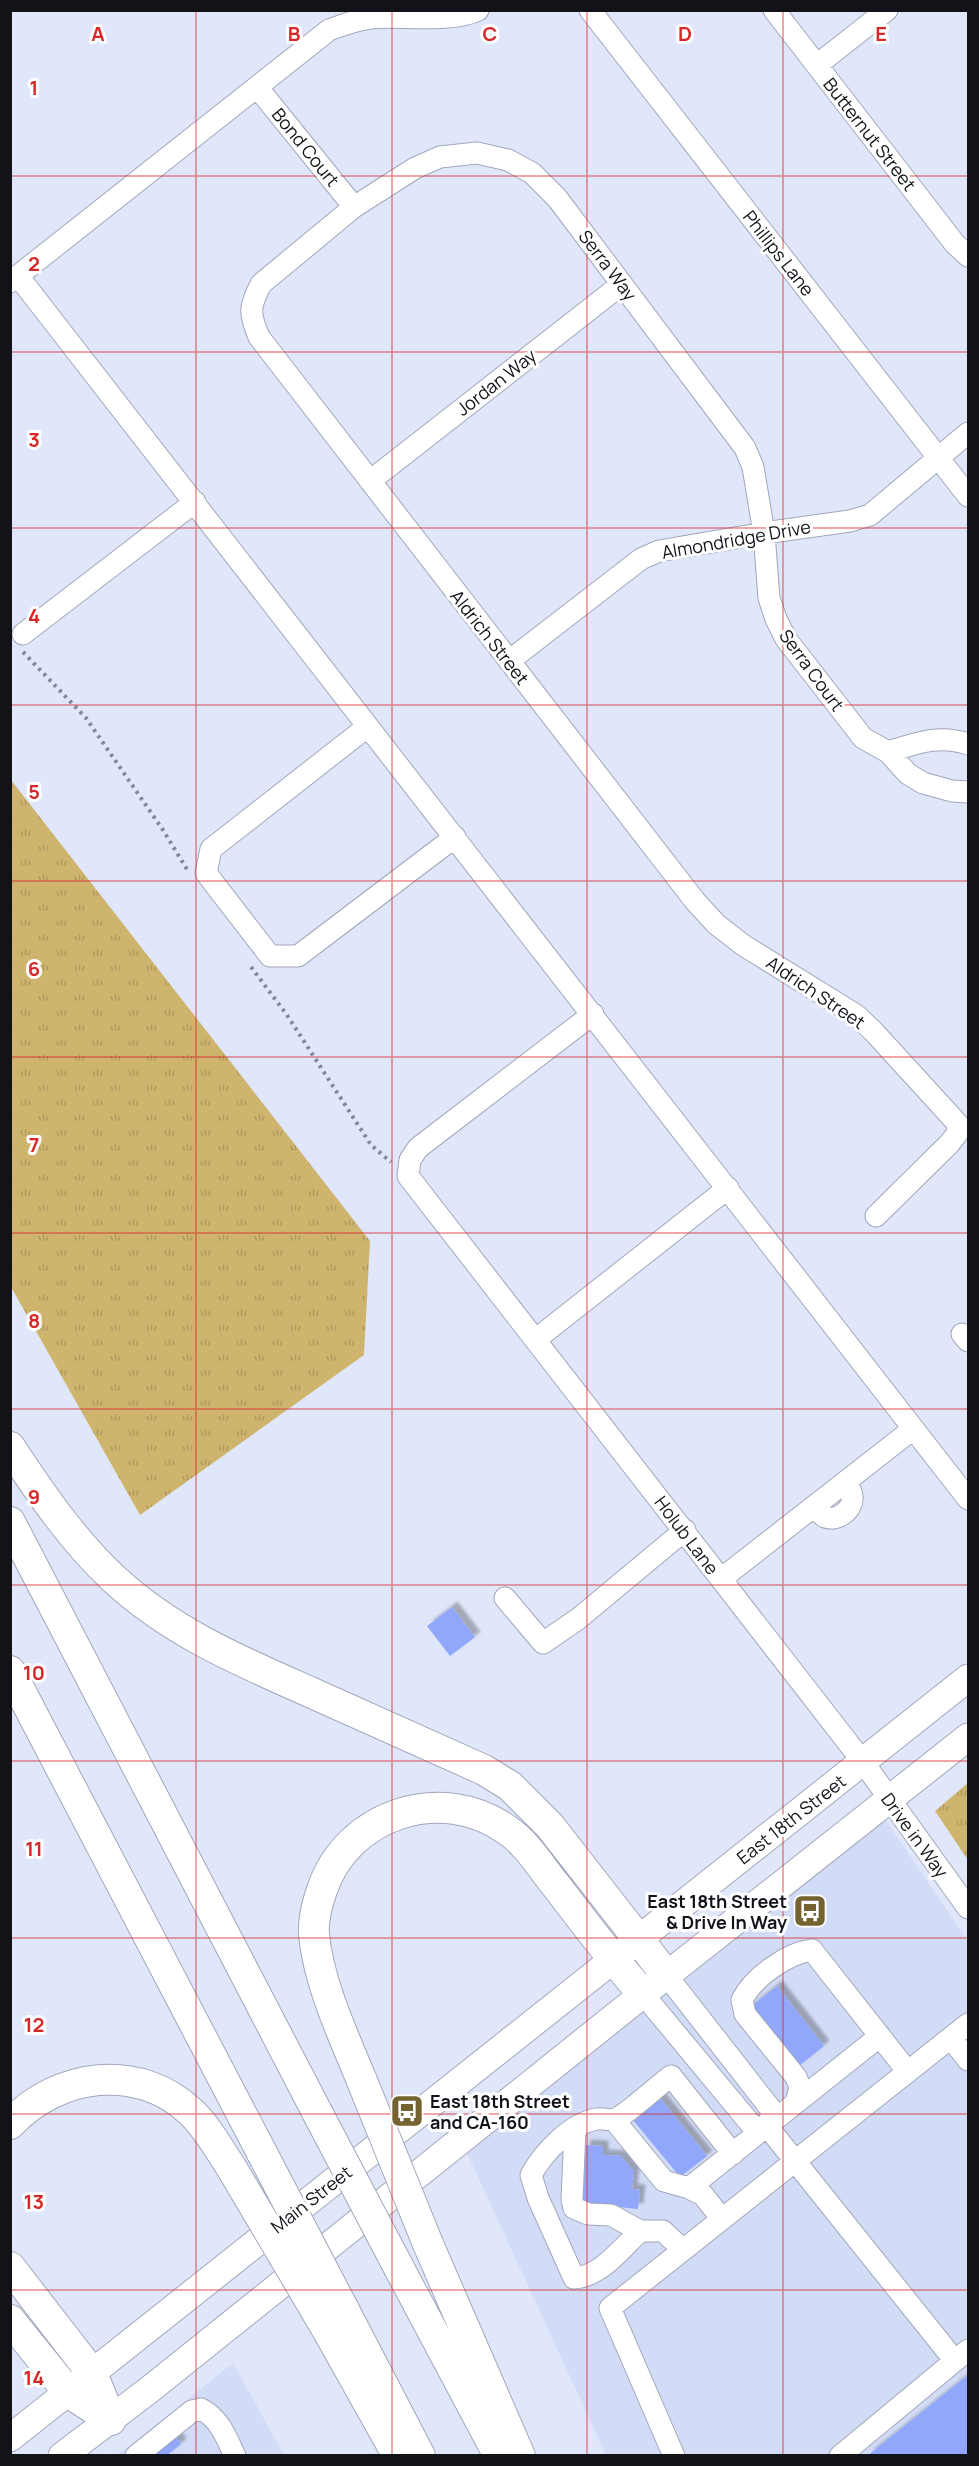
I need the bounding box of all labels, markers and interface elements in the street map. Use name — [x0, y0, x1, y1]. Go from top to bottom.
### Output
text: A — [91, 20, 105, 47]
text: B — [288, 20, 301, 47]
text: C — [483, 20, 497, 47]
text: D — [678, 20, 692, 47]
text: E — [875, 20, 887, 47]
street label: Butternut Street — [818, 73, 922, 195]
text: 1 — [30, 74, 38, 101]
street label: Bond Court — [267, 103, 345, 191]
street label: Phillips Lane — [738, 205, 820, 301]
street label: Serra Way — [573, 225, 643, 306]
text: 2 — [28, 250, 40, 277]
street label: Jordan Way — [451, 343, 541, 421]
text: 3 — [28, 426, 40, 453]
street label: Almondridge Drive — [660, 514, 812, 564]
street label: Aldrich Street — [445, 585, 535, 689]
text: 4 — [28, 602, 40, 629]
street label: Serra Court — [774, 624, 850, 716]
text: 5 — [28, 778, 40, 805]
street label: Aldrich Street — [762, 950, 870, 1034]
text: 6 — [28, 955, 40, 982]
text: 7 — [29, 1131, 39, 1158]
text: 8 — [28, 1307, 40, 1334]
text: 9 — [28, 1483, 40, 1510]
street label: Holub Lane — [650, 1491, 724, 1579]
text: 10 — [23, 1659, 45, 1686]
street label: East 18th Street — [731, 1769, 851, 1869]
street label: Drive in Way — [876, 1788, 954, 1883]
text: 11 — [25, 1835, 43, 1862]
place label: East 18th Street & Drive In Way — [647, 1889, 787, 1934]
bus stop icon: East 18th Street & Drive In Way — [792, 1893, 828, 1929]
text: 12 — [24, 2011, 44, 2038]
place label: East 18th Street and CA-160 — [430, 2089, 570, 2134]
bus stop icon: East 18th Street and CA-160 — [389, 2093, 425, 2129]
street label: Main Street — [266, 2160, 356, 2238]
text: 13 — [24, 2188, 44, 2215]
text: 14 — [24, 2364, 44, 2391]

